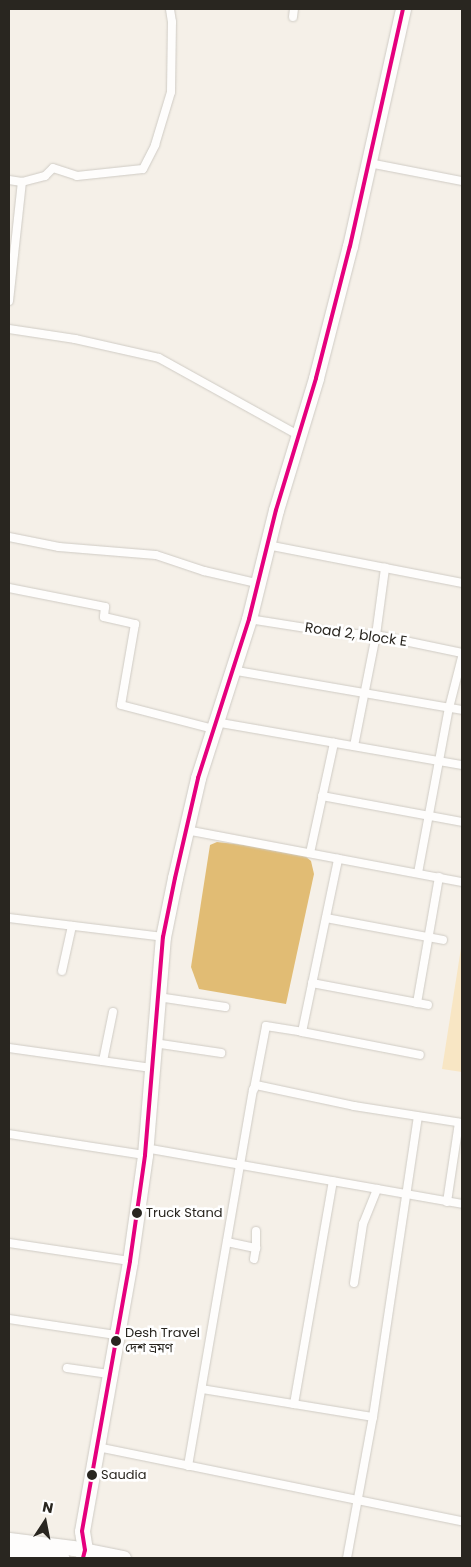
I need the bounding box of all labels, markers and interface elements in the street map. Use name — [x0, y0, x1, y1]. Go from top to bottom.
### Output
street label: Road 2, block E — [304, 619, 408, 649]
place label: Truck Stand — [146, 1205, 223, 1221]
marker: Truck Stand — [132, 1208, 142, 1218]
place label: Desh Travel দেশ ভ্রমণ — [125, 1326, 200, 1357]
marker: Desh Travel দেশ ভ্রমণ — [111, 1336, 121, 1346]
place label: Saudia — [101, 1467, 147, 1483]
marker: Saudia — [87, 1470, 97, 1480]
text: N — [41, 1496, 55, 1518]
north arrow — [20, 1497, 70, 1547]

